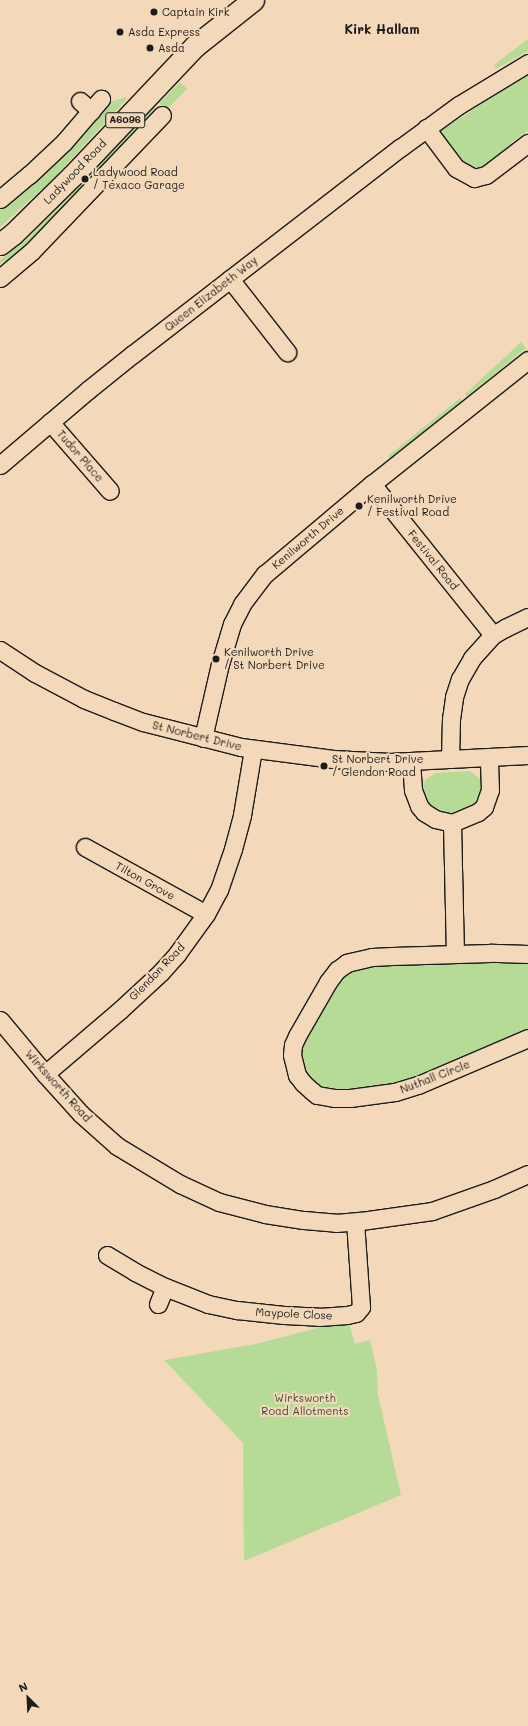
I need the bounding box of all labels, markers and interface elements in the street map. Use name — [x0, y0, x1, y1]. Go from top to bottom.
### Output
place label: Captain Kirk — [162, 5, 230, 19]
marker: Captain Kirk — [149, 7, 159, 17]
district label: Kirk Hallam — [344, 21, 420, 37]
place label: Asda Express — [128, 25, 200, 39]
marker: Asda Express — [115, 27, 125, 37]
place label: Asda — [158, 41, 185, 55]
marker: Asda — [145, 43, 155, 53]
road number: A6096 — [105, 112, 145, 128]
street label: Ladywood Road — [41, 137, 109, 207]
place label: Ladywood Road / Texaco Garage — [93, 166, 185, 192]
marker: Ladywood Road / Texaco Garage — [80, 174, 90, 184]
street label: Queen Elizabeth Way — [162, 254, 260, 334]
street label: Tudor Place — [54, 427, 106, 485]
place label: Kenilworth Drive / Festival Road — [367, 493, 457, 519]
marker: Kenilworth Drive / Festival Road — [354, 501, 364, 511]
street label: Kenilworth Drive — [269, 504, 347, 572]
street label: Festival Road — [405, 528, 461, 592]
place label: Kenilworth Drive / St Norbert Drive — [224, 646, 325, 672]
marker: Kenilworth Drive / St Norbert Drive — [211, 654, 221, 664]
street label: St Norbert Drive — [151, 719, 243, 753]
place label: St Norbert Drive / Glendon Road — [332, 753, 423, 779]
marker: St Norbert Drive / Glendon Road — [319, 761, 329, 771]
street label: Tilton Grove — [113, 859, 177, 903]
street label: Glendon Road — [126, 941, 188, 1003]
street label: Wirksworth Road — [22, 1047, 94, 1125]
street label: Nuthall Circle — [398, 1058, 472, 1096]
street label: Maypole Close — [255, 1305, 333, 1323]
park label: Wirksworth Road Allotments — [261, 1392, 349, 1418]
north arrow — [8, 1678, 48, 1718]
text: N — [16, 1678, 30, 1695]

